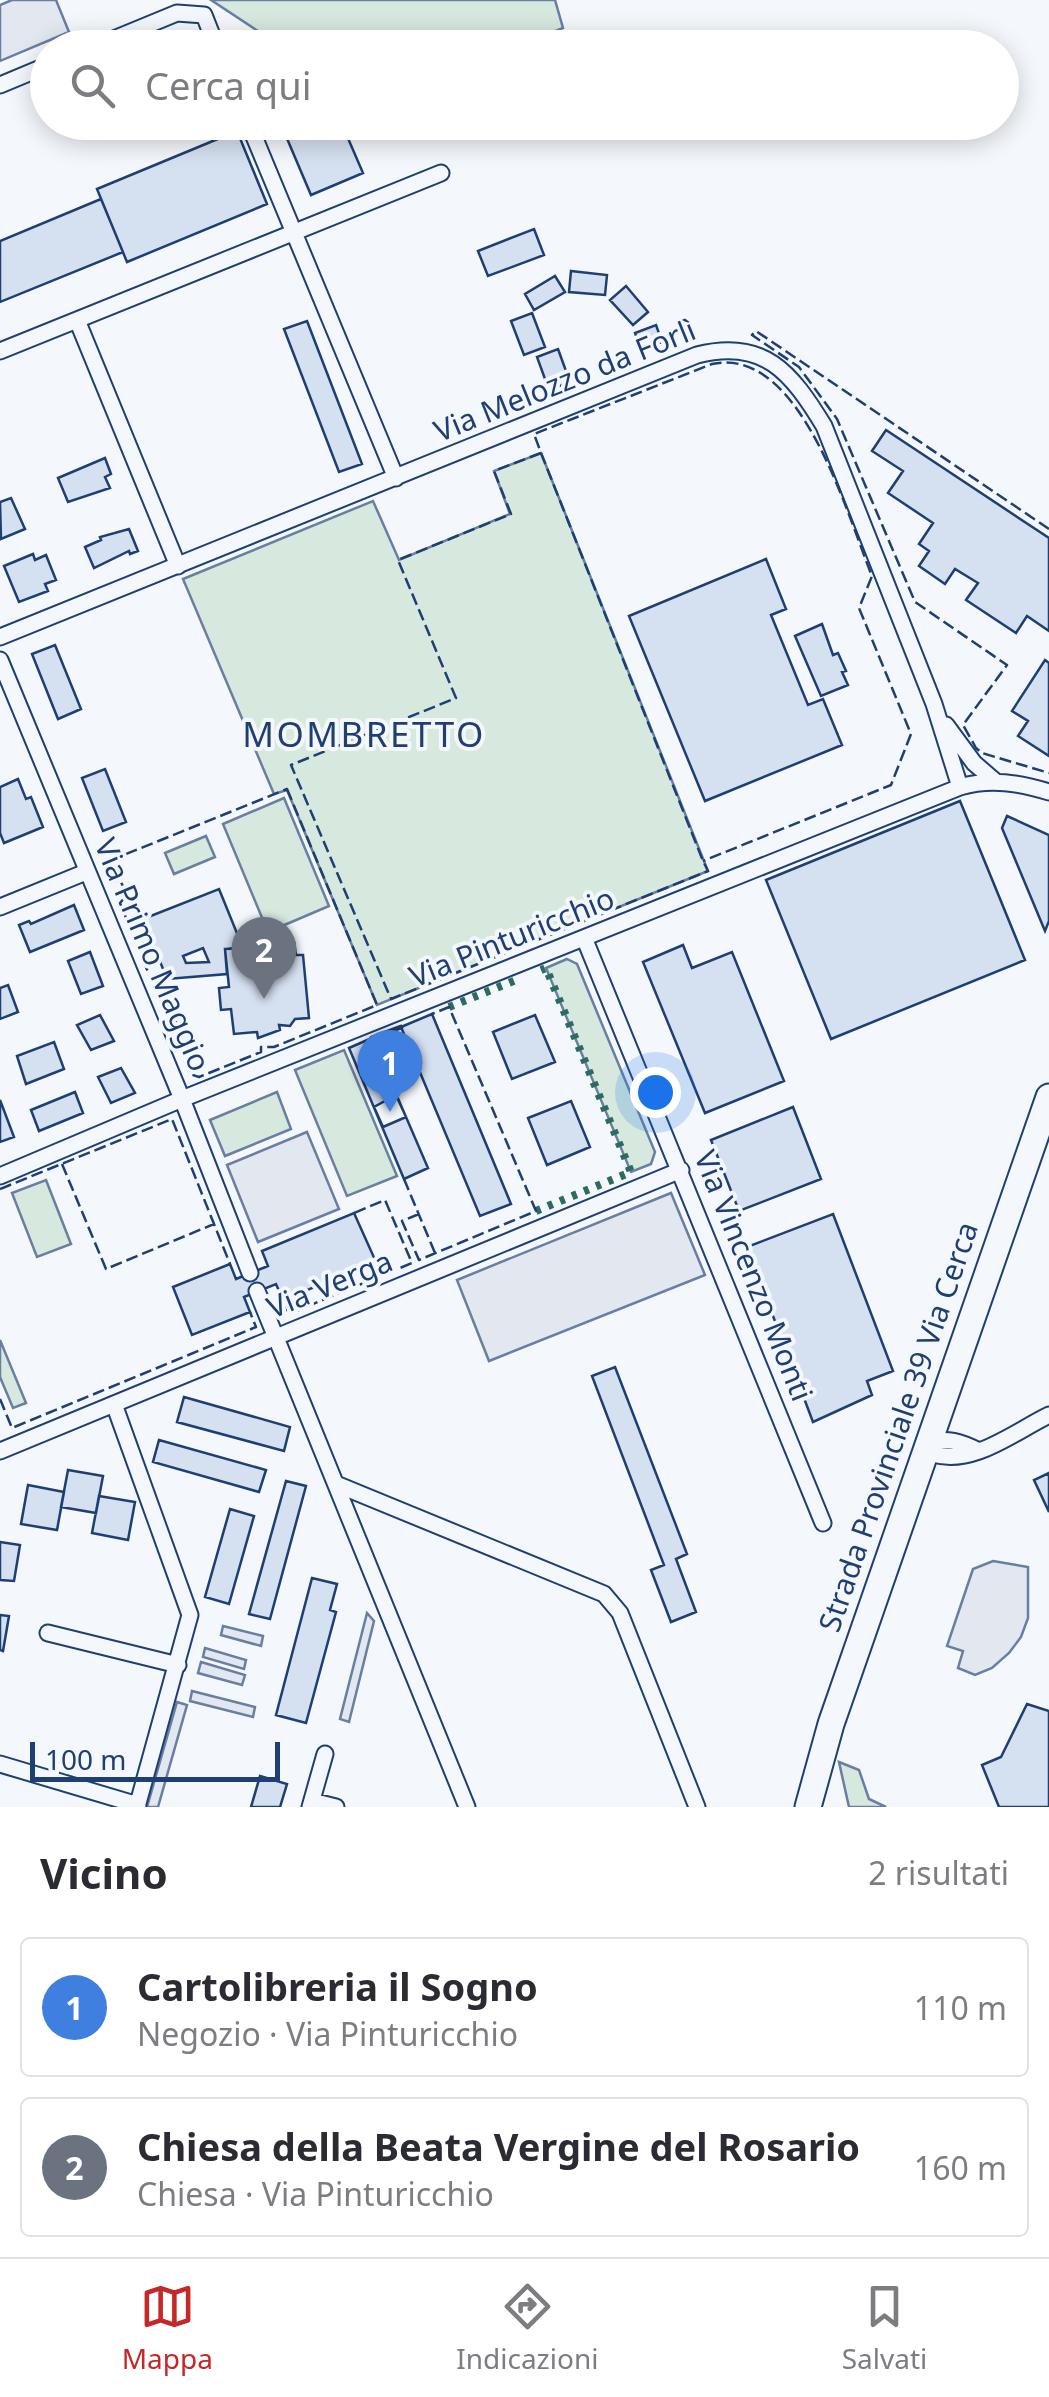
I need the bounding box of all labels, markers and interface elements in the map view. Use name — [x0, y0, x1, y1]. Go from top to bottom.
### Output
search box — [30, 30, 1019, 140]
icon: search — [65, 58, 120, 113]
text: Cerca qui — [145, 59, 311, 111]
street label: Via Melozzo da Forlì — [427, 308, 701, 451]
district label: MOMBRETTO — [242, 710, 486, 757]
street label: Via Primo Maggio — [86, 832, 221, 1077]
street label: Via Pinturicchio — [403, 877, 620, 996]
pin: 2 — [232, 916, 296, 999]
pin: 1 — [358, 1030, 422, 1112]
your location — [630, 1067, 681, 1118]
street label: Via Vincenzo Monti — [685, 1144, 823, 1407]
street label: Strada Provinciale 39 Via Cerca — [808, 1216, 987, 1637]
street label: Via Verga — [261, 1240, 398, 1327]
scale bar — [30, 1737, 280, 1782]
text: 100 m — [45, 1740, 127, 1778]
text: Vicino — [40, 1844, 168, 1901]
text: 2 risultati — [868, 1851, 1009, 1894]
text: Cartolibreria il Sogno — [137, 1960, 538, 2012]
text: 1 — [65, 1986, 84, 2029]
text: 110 m — [914, 1986, 1007, 2029]
text: Negozio · Via Pinturicchio — [137, 2012, 518, 2055]
text: Chiesa della Beata Vergine del Rosario — [137, 2120, 860, 2172]
text: 2 — [65, 2146, 84, 2189]
text: 160 m — [914, 2146, 1007, 2189]
text: Chiesa · Via Pinturicchio — [137, 2172, 494, 2215]
tab: Mappa — [122, 2279, 213, 2377]
tab: Indicazioni — [456, 2279, 598, 2377]
tab: Salvati — [842, 2279, 927, 2377]

